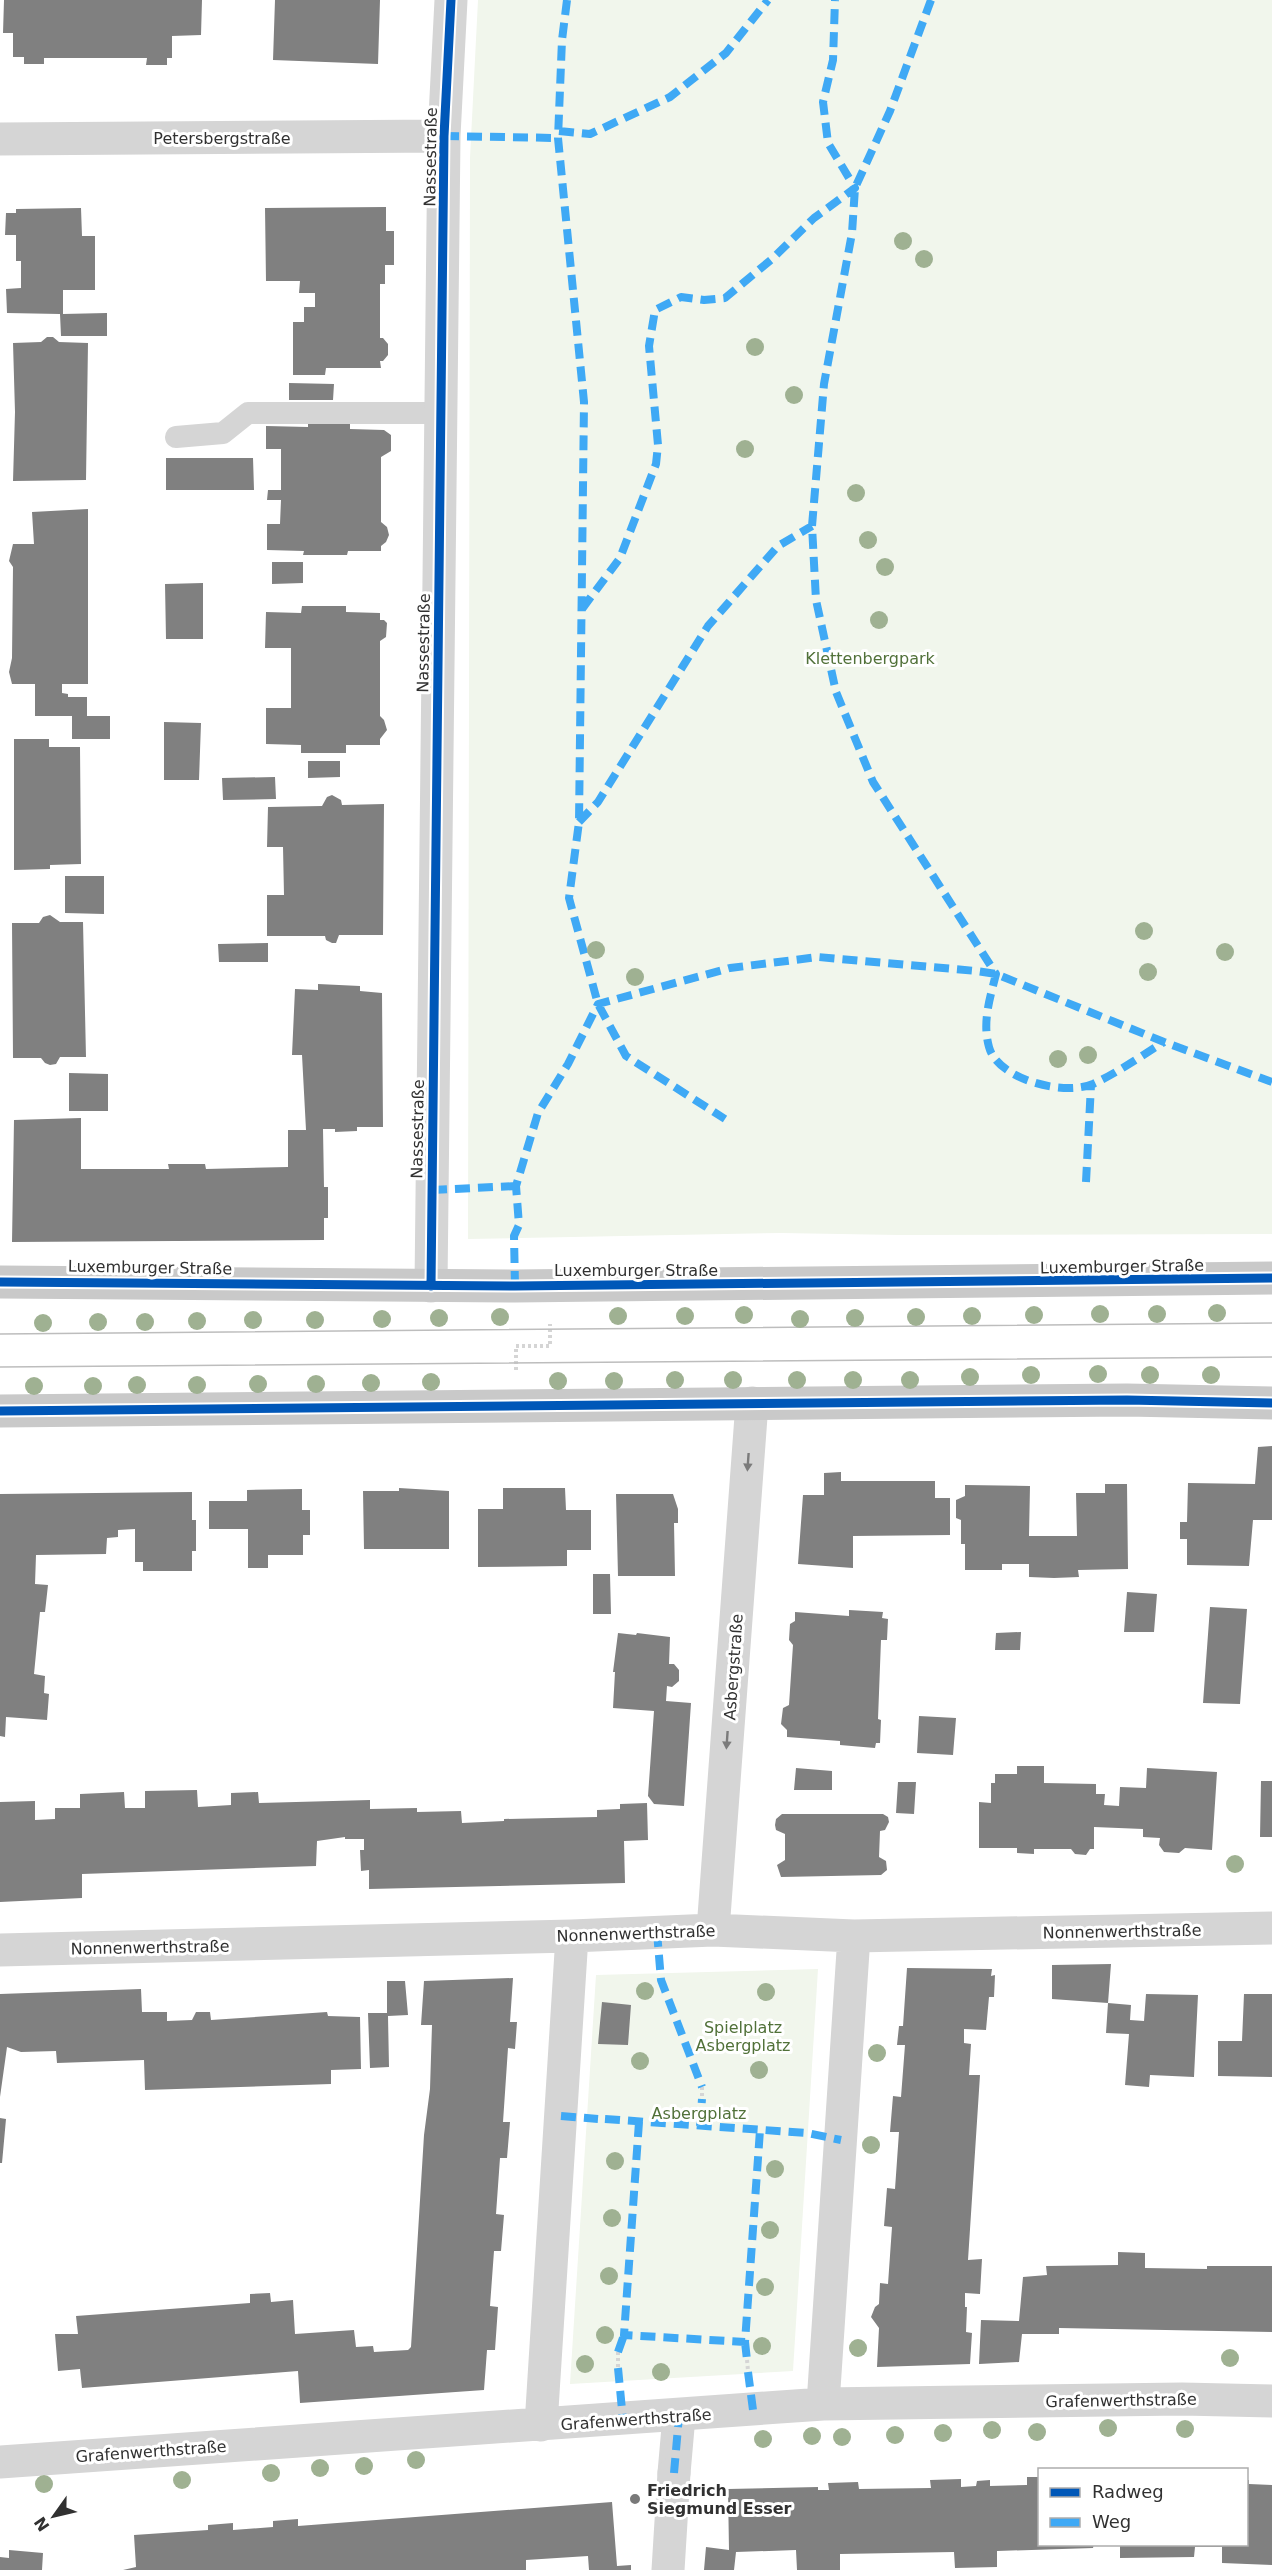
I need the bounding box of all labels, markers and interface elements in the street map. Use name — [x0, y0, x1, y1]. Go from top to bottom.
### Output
street label: Nassestraße — [420, 107, 441, 207]
street label: Petersbergstraße — [153, 129, 291, 148]
street label: Nassestraße — [413, 593, 434, 693]
park label: Klettenbergpark — [805, 649, 936, 668]
street label: Nassestraße — [407, 1079, 428, 1179]
street label: Luxemburger Straße — [1040, 1256, 1204, 1277]
street label: Luxemburger Straße — [68, 1257, 232, 1278]
street label: Luxemburger Straße — [554, 1261, 718, 1280]
one-way arrow — [743, 1452, 753, 1471]
street label: Asbergstraße — [720, 1613, 747, 1721]
one-way arrow — [722, 1730, 732, 1749]
street label: Nonnenwerthstraße — [556, 1921, 716, 1946]
street label: Nonnenwerthstraße — [1042, 1921, 1202, 1942]
street label: Nonnenwerthstraße — [70, 1937, 230, 1958]
park label: Spielplatz Asbergplatz — [696, 2018, 790, 2055]
park label: Asbergplatz — [652, 2104, 746, 2123]
street label: Grafenwerthstraße — [1045, 2390, 1197, 2411]
street label: Grafenwerthstraße — [560, 2405, 712, 2434]
street label: Grafenwerthstraße — [75, 2437, 227, 2466]
legend — [1038, 2468, 1248, 2546]
place label: Friedrich Siegmund Esser — [647, 2481, 792, 2518]
text: Radweg — [1092, 2481, 1164, 2502]
north arrow — [24, 2486, 84, 2546]
marker: Friedrich Siegmund Esser — [628, 2492, 642, 2506]
text: Weg — [1092, 2511, 1131, 2532]
text: N — [30, 2513, 54, 2535]

